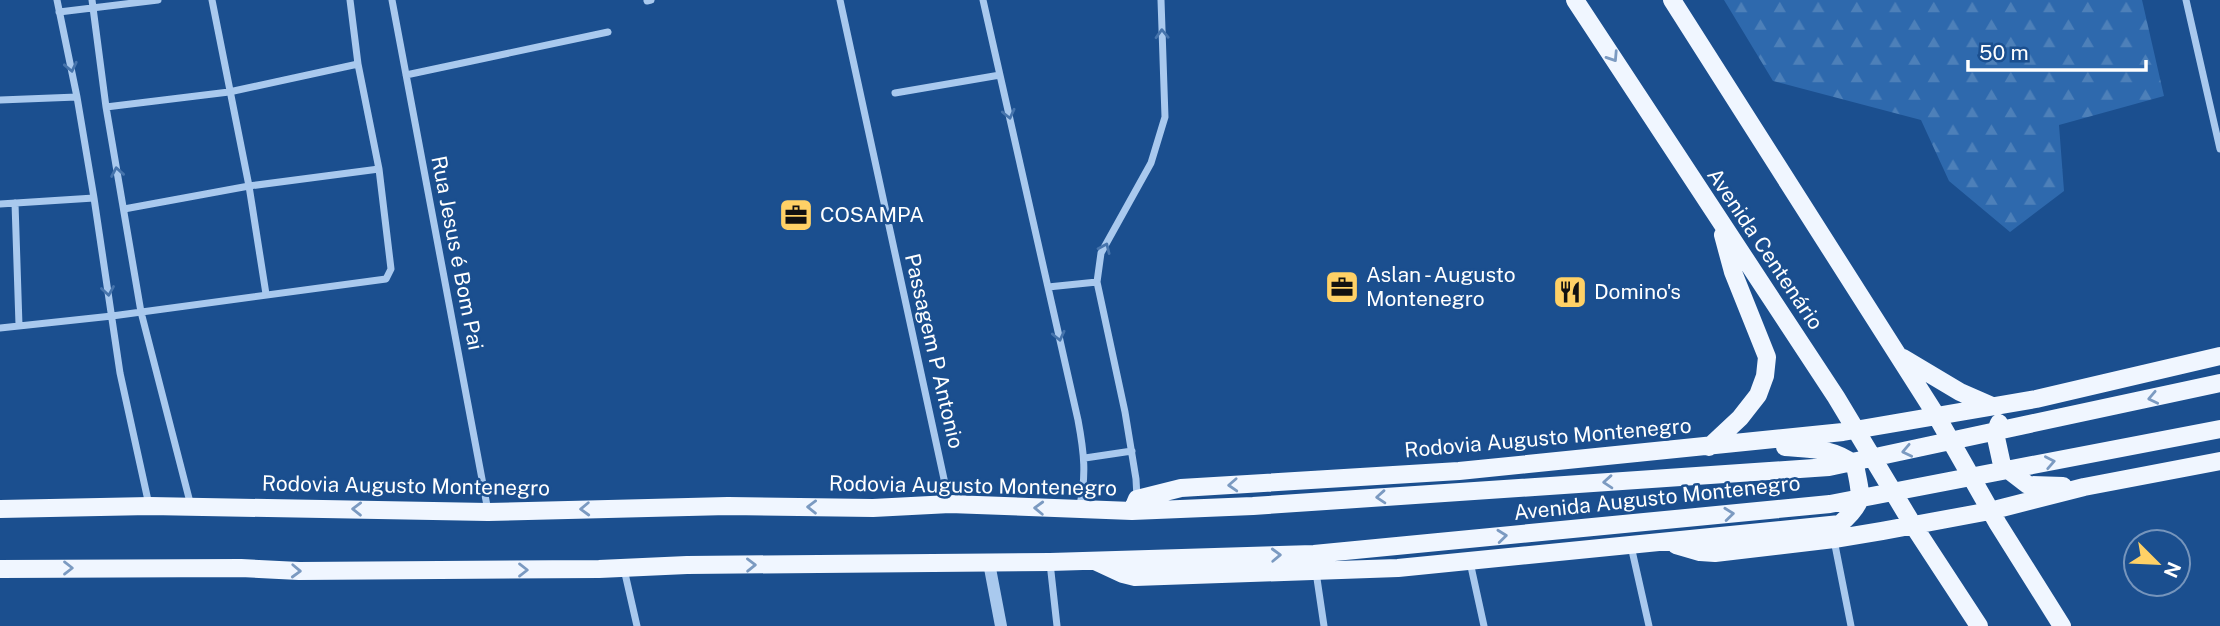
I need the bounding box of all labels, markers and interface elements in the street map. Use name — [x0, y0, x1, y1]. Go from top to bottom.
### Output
scale bar — [1968, 28, 2146, 72]
one-way arrow — [1154, 29, 1169, 40]
text: 50 m — [1979, 40, 2029, 65]
one-way arrow — [1604, 50, 1617, 63]
one-way arrow — [62, 61, 77, 73]
one-way arrow — [1001, 108, 1015, 120]
street label: Rua Jesus é Bom Pai — [426, 154, 489, 352]
street label: Avenida Centenário — [1702, 163, 1829, 334]
one-way arrow — [110, 166, 125, 178]
office icon: COSAMPA — [777, 196, 815, 234]
place label: COSAMPA — [820, 202, 924, 227]
one-way arrow — [1097, 243, 1111, 255]
street label: Passagem P Antonio — [900, 251, 969, 451]
place label: Aslan - Augusto Montenegro — [1366, 262, 1516, 311]
office icon: Aslan - Augusto Montenegro — [1323, 268, 1361, 306]
restaurant icon: Domino's — [1551, 273, 1589, 311]
place label: Domino's — [1594, 279, 1681, 304]
one-way arrow — [101, 285, 116, 297]
one-way arrow — [1051, 330, 1065, 342]
one-way arrow — [2147, 389, 2159, 404]
street label: Rodovia Augusto Montenegro — [1403, 412, 1693, 463]
one-way arrow — [1901, 442, 1913, 457]
one-way arrow — [2044, 455, 2056, 470]
street label: Rodovia Augusto Montenegro — [262, 470, 550, 501]
street label: Rodovia Augusto Montenegro — [829, 470, 1117, 501]
street label: Avenida Augusto Montenegro — [1512, 470, 1802, 525]
one-way arrow — [1602, 474, 1613, 489]
one-way arrow — [1227, 477, 1238, 492]
one-way arrow — [1375, 489, 1386, 504]
one-way arrow — [806, 499, 817, 515]
one-way arrow — [1034, 500, 1045, 515]
one-way arrow — [351, 501, 362, 517]
one-way arrow — [579, 502, 590, 517]
one-way arrow — [1724, 507, 1735, 522]
north arrow — [2122, 528, 2192, 598]
one-way arrow — [1497, 529, 1508, 544]
one-way arrow — [1271, 547, 1281, 563]
one-way arrow — [746, 557, 756, 573]
text: N — [2159, 559, 2186, 581]
one-way arrow — [63, 560, 74, 576]
one-way arrow — [518, 562, 529, 578]
one-way arrow — [290, 563, 301, 578]

